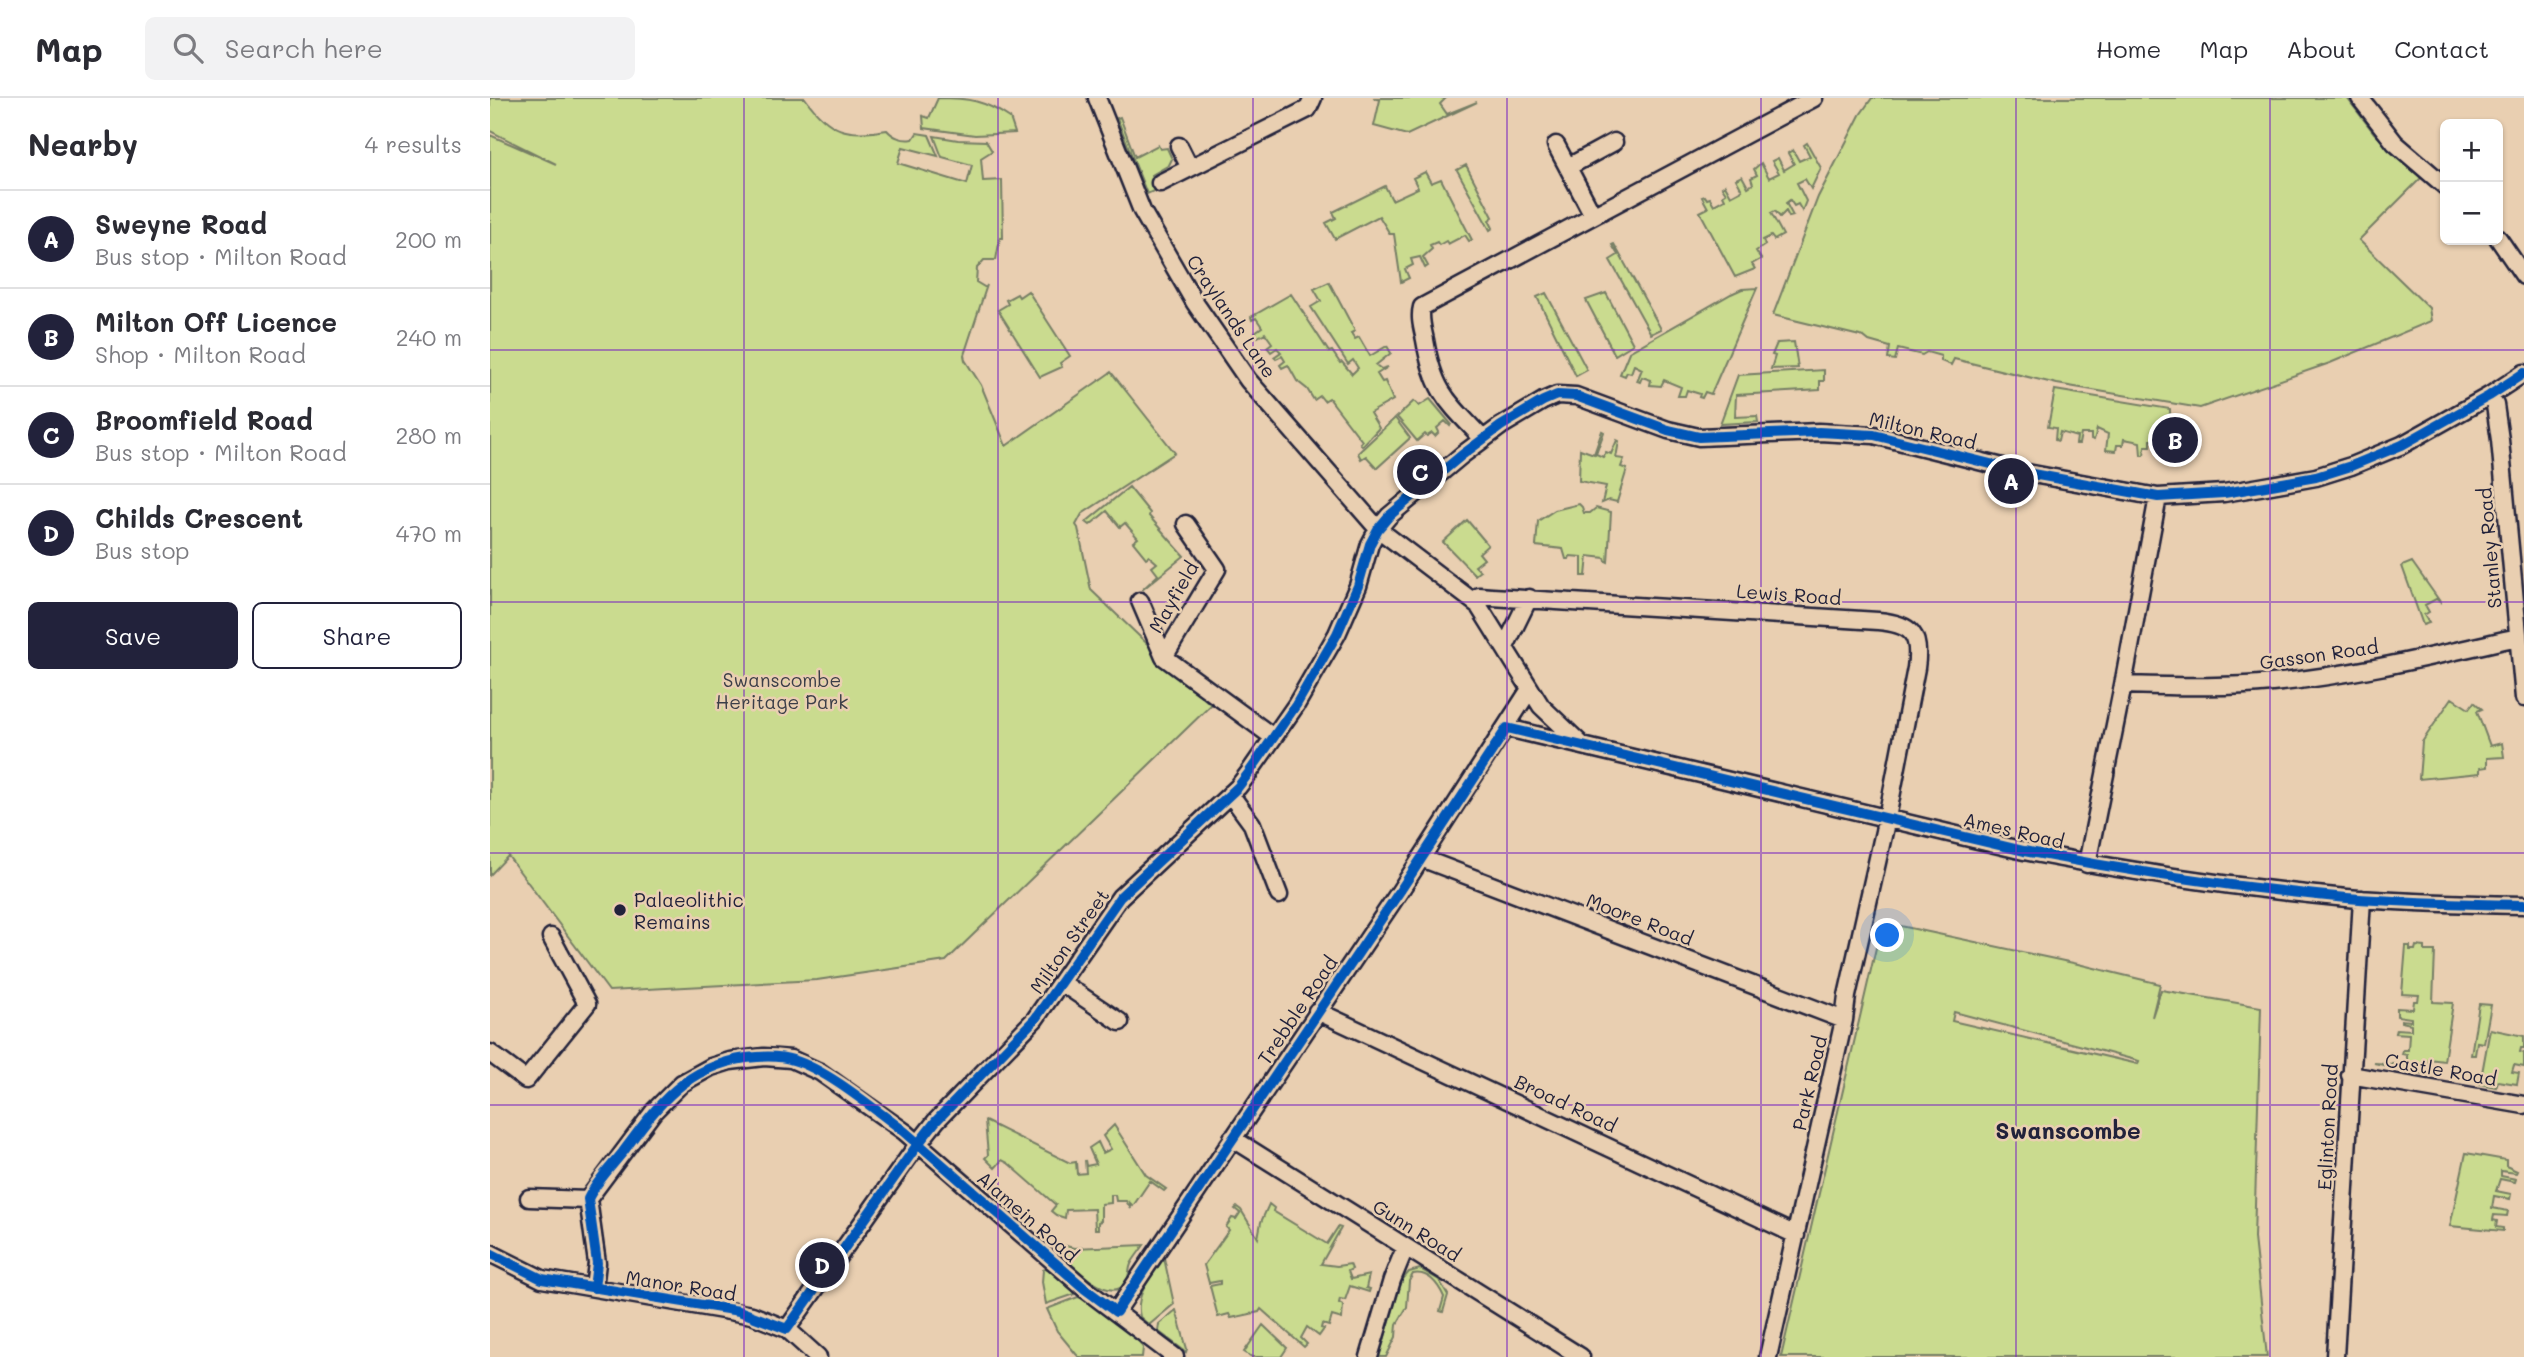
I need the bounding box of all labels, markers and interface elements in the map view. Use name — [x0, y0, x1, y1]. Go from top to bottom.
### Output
search box — [145, 17, 635, 80]
text: Map — [35, 27, 103, 70]
icon: search — [169, 29, 207, 67]
text: Search here — [225, 31, 383, 65]
text: Home — [2096, 33, 2161, 64]
text: Map — [2199, 33, 2248, 64]
text: About — [2286, 33, 2356, 64]
text: Contact — [2394, 33, 2489, 64]
map controls — [2440, 119, 2503, 245]
button: + — [2440, 119, 2503, 182]
text: Nearby — [28, 124, 138, 164]
text: 4 results — [365, 129, 462, 159]
button: − — [2440, 182, 2503, 245]
text: Sweyne Road — [95, 207, 267, 241]
text: A — [43, 224, 59, 254]
text: 200 m — [395, 224, 462, 254]
text: Bus stop · Milton Road — [95, 241, 347, 271]
street label: Craylands Lane — [1182, 250, 1282, 382]
text: Milton Off Licence — [95, 305, 337, 339]
text: B — [43, 322, 59, 352]
text: 240 m — [396, 322, 462, 352]
text: Shop · Milton Road — [95, 339, 306, 369]
text: Broomfield Road — [95, 403, 313, 437]
street label: Milton Road — [1867, 406, 1979, 454]
pin: B — [2152, 414, 2198, 466]
text: C — [42, 420, 60, 450]
text: 280 m — [395, 420, 462, 450]
text: Bus stop · Milton Road — [95, 437, 347, 467]
pin: C — [1397, 446, 1443, 498]
pin: A — [1988, 455, 2034, 507]
street label: Stanley Road — [2471, 487, 2507, 609]
text: Childs Crescent — [95, 501, 303, 535]
text: D — [43, 518, 59, 548]
text: 470 m — [396, 518, 462, 548]
text: Bus stop — [95, 535, 190, 565]
street label: Mayfield — [1143, 557, 1203, 637]
street label: Lewis Road — [1736, 578, 1842, 610]
button: Save — [28, 602, 238, 669]
button: Share — [252, 602, 462, 669]
street label: Gasson Road — [2258, 633, 2380, 675]
park label: Swanscombe Heritage Park — [716, 667, 848, 714]
street label: Ames Road — [1961, 806, 2067, 854]
street label: Milton Street — [1024, 884, 1114, 998]
place label: Palaeolithic Remains — [634, 887, 744, 934]
street label: Moore Road — [1583, 887, 1697, 951]
marker: Palaeolithic Remains — [612, 902, 628, 918]
your location — [1870, 918, 1904, 952]
street label: Trebble Road — [1251, 951, 1343, 1069]
street label: Park Road — [1786, 1033, 1832, 1133]
street label: Castle Road — [2383, 1047, 2499, 1091]
street label: Eglinton Road — [2311, 1063, 2343, 1191]
street label: Broad Road — [1511, 1068, 1621, 1138]
district label: Swanscombe — [1995, 1115, 2141, 1145]
street label: Alamein Road — [972, 1165, 1084, 1267]
street label: Gunn Road — [1368, 1193, 1466, 1267]
pin: D — [799, 1239, 845, 1291]
street label: Manor Road — [624, 1264, 738, 1306]

